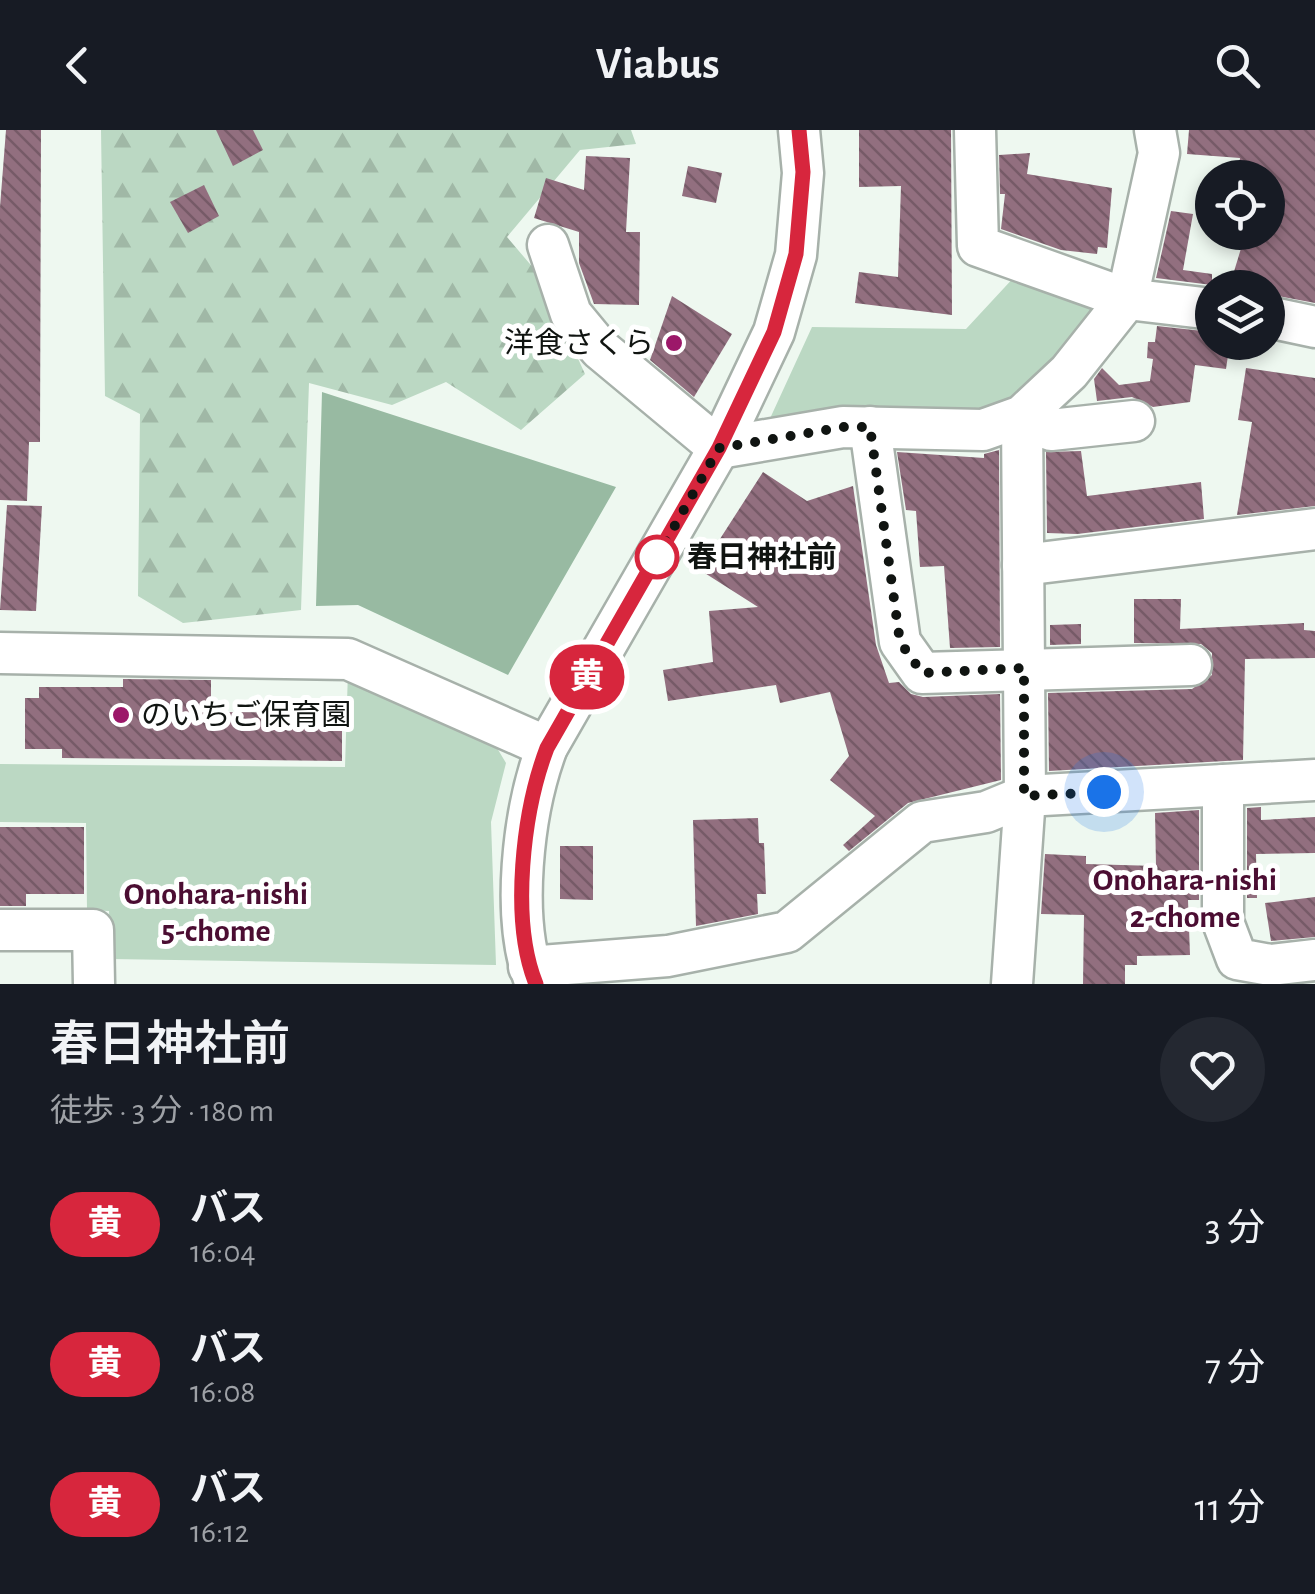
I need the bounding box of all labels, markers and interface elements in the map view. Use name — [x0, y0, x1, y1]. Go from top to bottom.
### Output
icon: back — [50, 38, 105, 93]
icon: search — [1210, 38, 1265, 93]
text: Viabus — [595, 42, 720, 87]
map controls — [1195, 160, 1285, 360]
button: locate — [1195, 160, 1285, 250]
button: layers — [1195, 270, 1285, 360]
place label: 洋食さくら — [504, 327, 654, 359]
marker: 洋食さくら — [663, 332, 685, 354]
marker: 春日神社前 — [636, 536, 678, 578]
place label: 春日神社前 — [687, 541, 837, 573]
line badge: 黄 — [554, 644, 620, 710]
text: 黄 — [569, 660, 605, 695]
place label: のいちご保育園 — [141, 699, 351, 731]
marker: のいちご保育園 — [110, 704, 132, 726]
your location — [1079, 767, 1129, 817]
district label: Onohara-nishi 2-chome — [1093, 864, 1277, 933]
district label: Onohara-nishi 5-chome — [124, 878, 308, 947]
button: heart — [1160, 1017, 1265, 1122]
text: 春日神社前 — [50, 1022, 290, 1070]
text: 徒歩 · 3 分 · 180 m — [50, 1095, 274, 1127]
text: バス — [190, 1191, 266, 1229]
text: 黄 — [87, 1207, 123, 1242]
text: 3 分 — [1205, 1210, 1265, 1248]
text: 16:04 — [190, 1236, 256, 1268]
text: バス — [190, 1331, 266, 1369]
text: 黄 — [87, 1347, 123, 1382]
text: 7 分 — [1205, 1350, 1265, 1388]
text: 16:08 — [190, 1376, 255, 1408]
text: バス — [190, 1471, 266, 1509]
text: 黄 — [87, 1487, 123, 1522]
text: 11 分 — [1195, 1490, 1265, 1528]
text: 16:12 — [190, 1516, 249, 1548]

